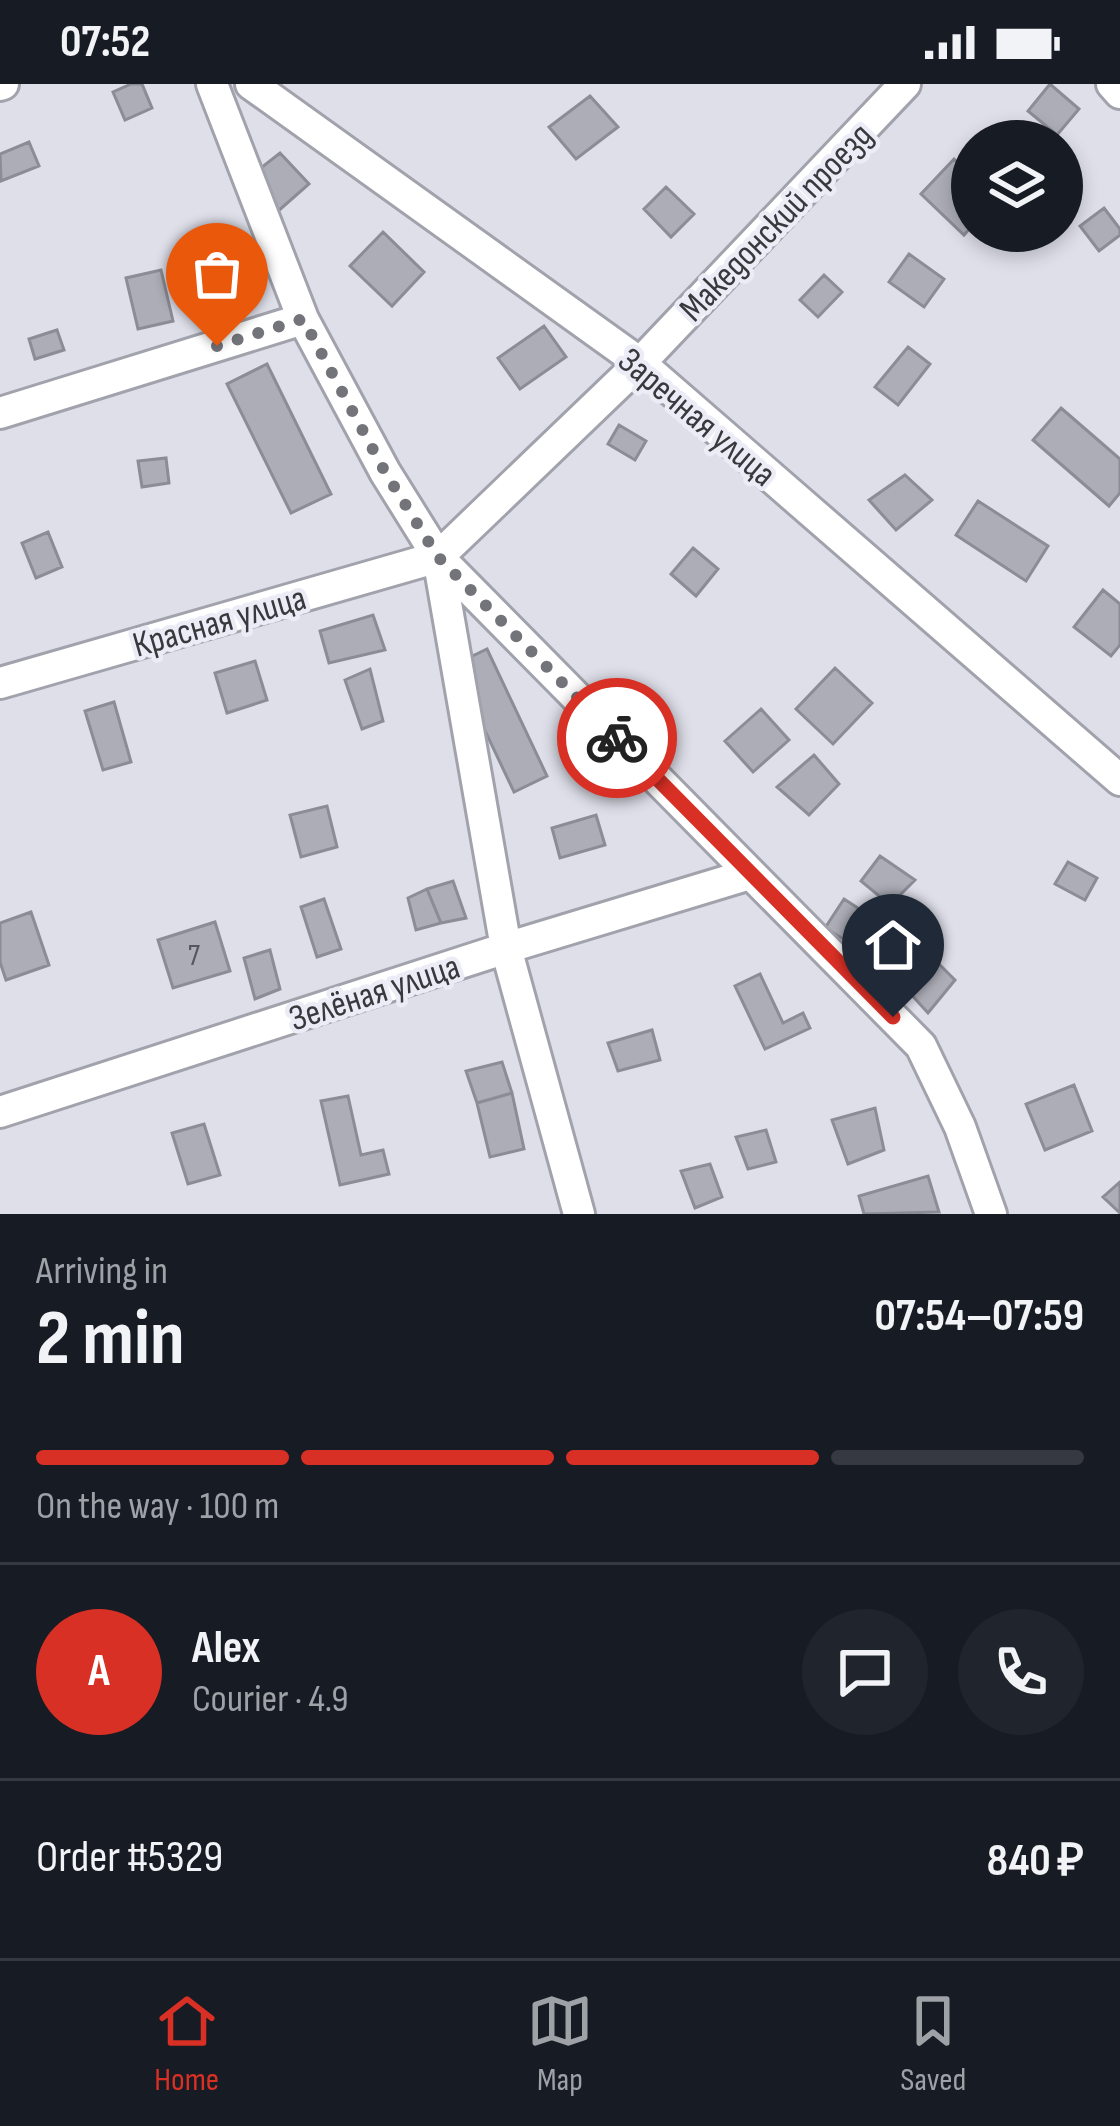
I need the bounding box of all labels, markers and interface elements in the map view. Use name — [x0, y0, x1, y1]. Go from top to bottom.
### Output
text: 07:52 — [60, 15, 150, 70]
street label: Македонский проезд — [671, 115, 882, 331]
map controls — [951, 120, 1083, 252]
button: layers — [951, 120, 1083, 252]
pin — [166, 223, 268, 346]
icon: bag — [184, 241, 250, 307]
street label: Заречная улица — [609, 340, 784, 496]
street label: Красная улица — [128, 577, 311, 668]
courier — [557, 678, 677, 798]
icon: bike — [584, 705, 650, 771]
pin — [842, 894, 944, 1017]
icon: home — [860, 912, 926, 978]
house number: 7 — [188, 938, 200, 974]
street label: Зелёная улица — [284, 946, 465, 1041]
text: Arriving in — [36, 1248, 168, 1295]
text: 07:54–07:59 — [874, 1289, 1084, 1344]
text: 2 min — [36, 1293, 185, 1386]
text: On the way · 100 m — [36, 1483, 279, 1530]
button: chat — [802, 1609, 928, 1735]
button: phone — [958, 1609, 1084, 1735]
text: Alex — [192, 1621, 260, 1676]
text: A — [88, 1644, 110, 1699]
text: Courier · 4.9 — [192, 1676, 349, 1723]
text: Order #5329 — [36, 1830, 223, 1885]
text: 840 ₽ — [987, 1834, 1084, 1889]
tab: Home — [154, 1988, 220, 2100]
tab: Map — [527, 1988, 593, 2100]
tab: Saved — [900, 1988, 966, 2100]

